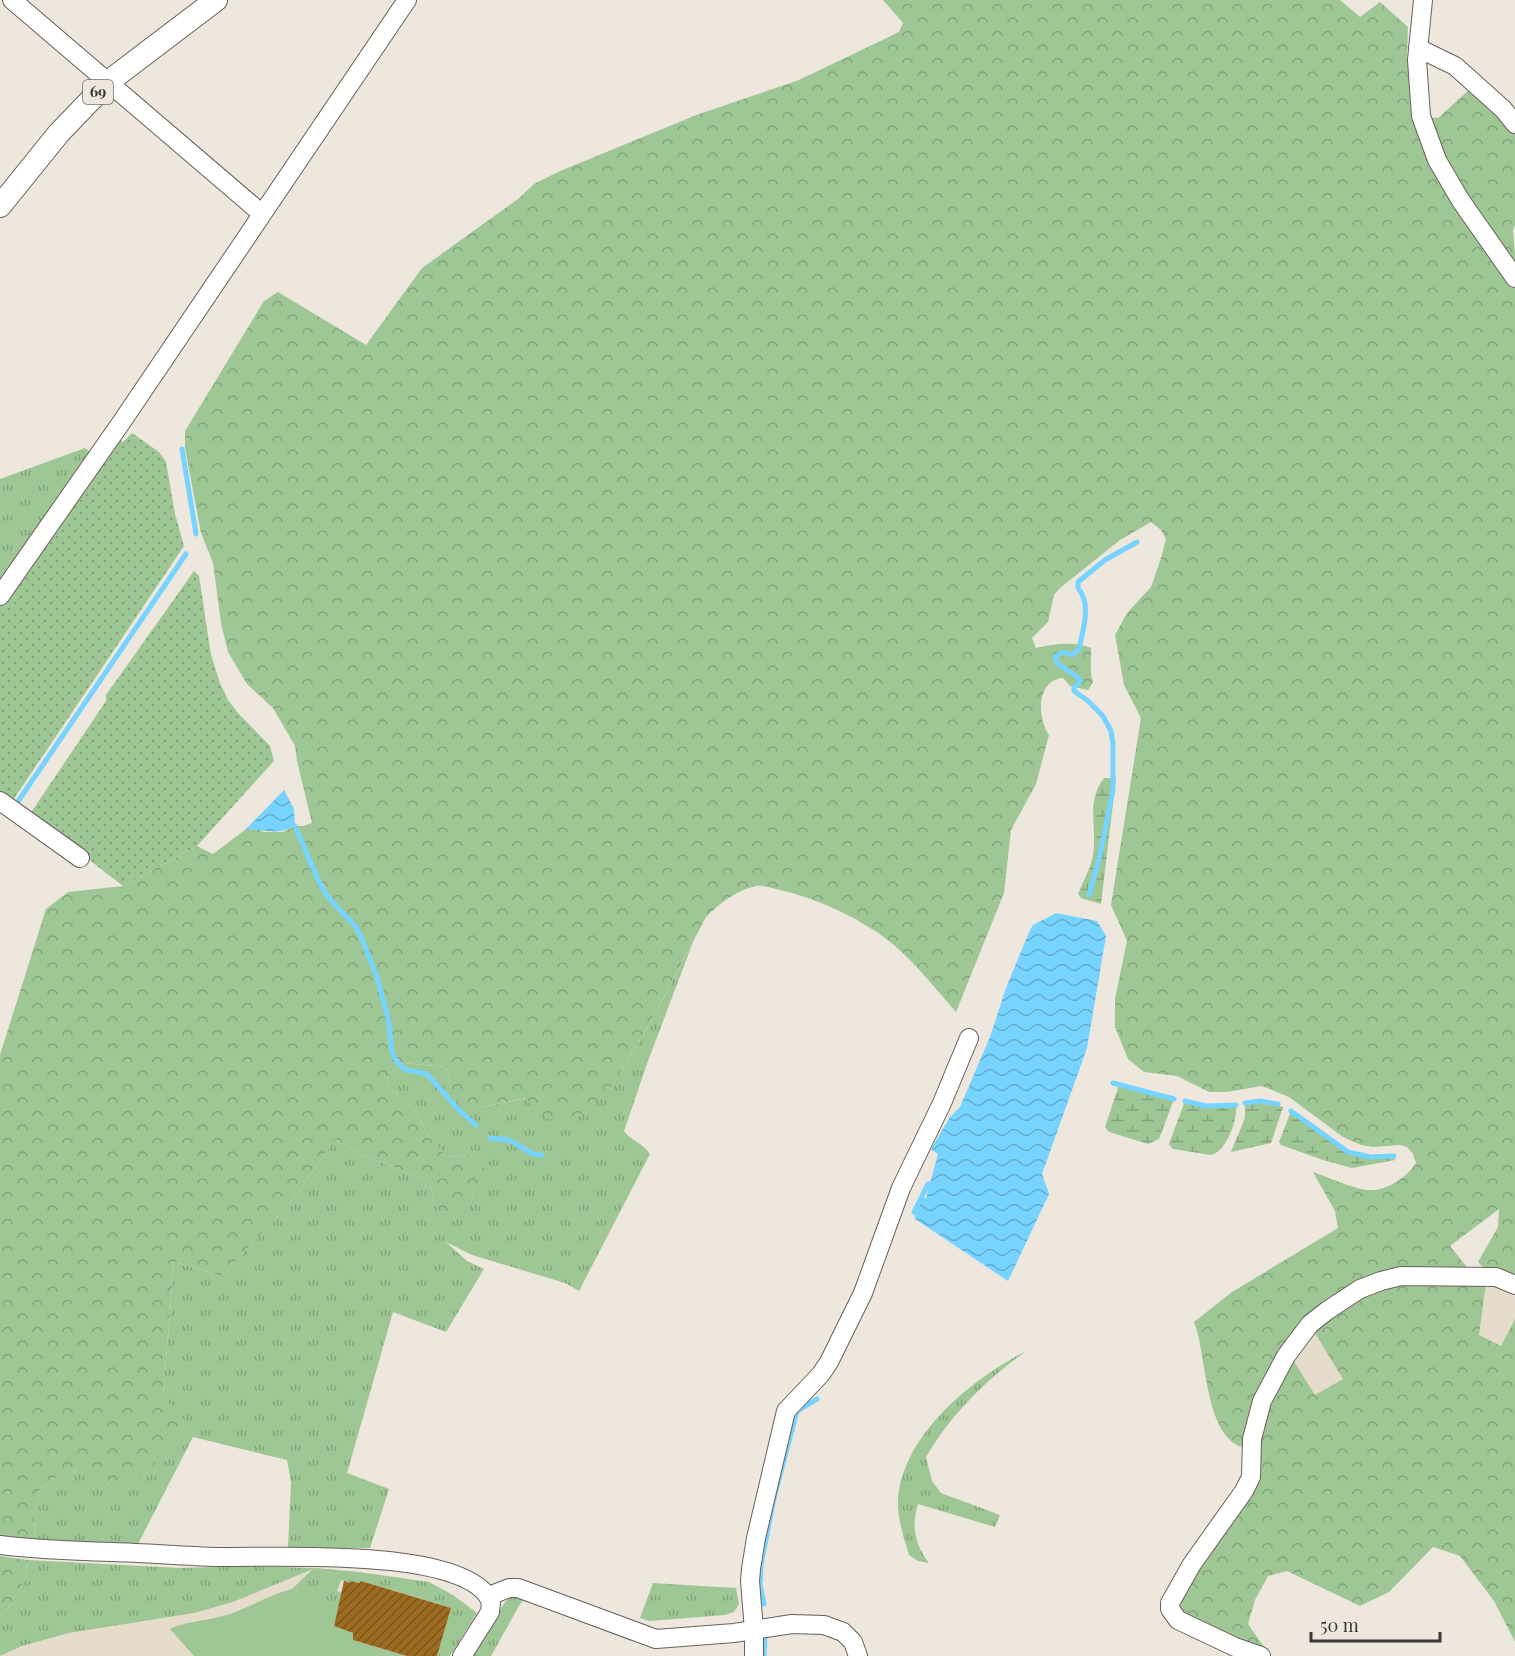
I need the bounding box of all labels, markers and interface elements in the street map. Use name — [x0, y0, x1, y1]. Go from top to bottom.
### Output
road number: 69 — [83, 80, 113, 104]
scale bar — [1311, 1605, 1440, 1643]
text: 50 m — [1320, 1613, 1359, 1637]

